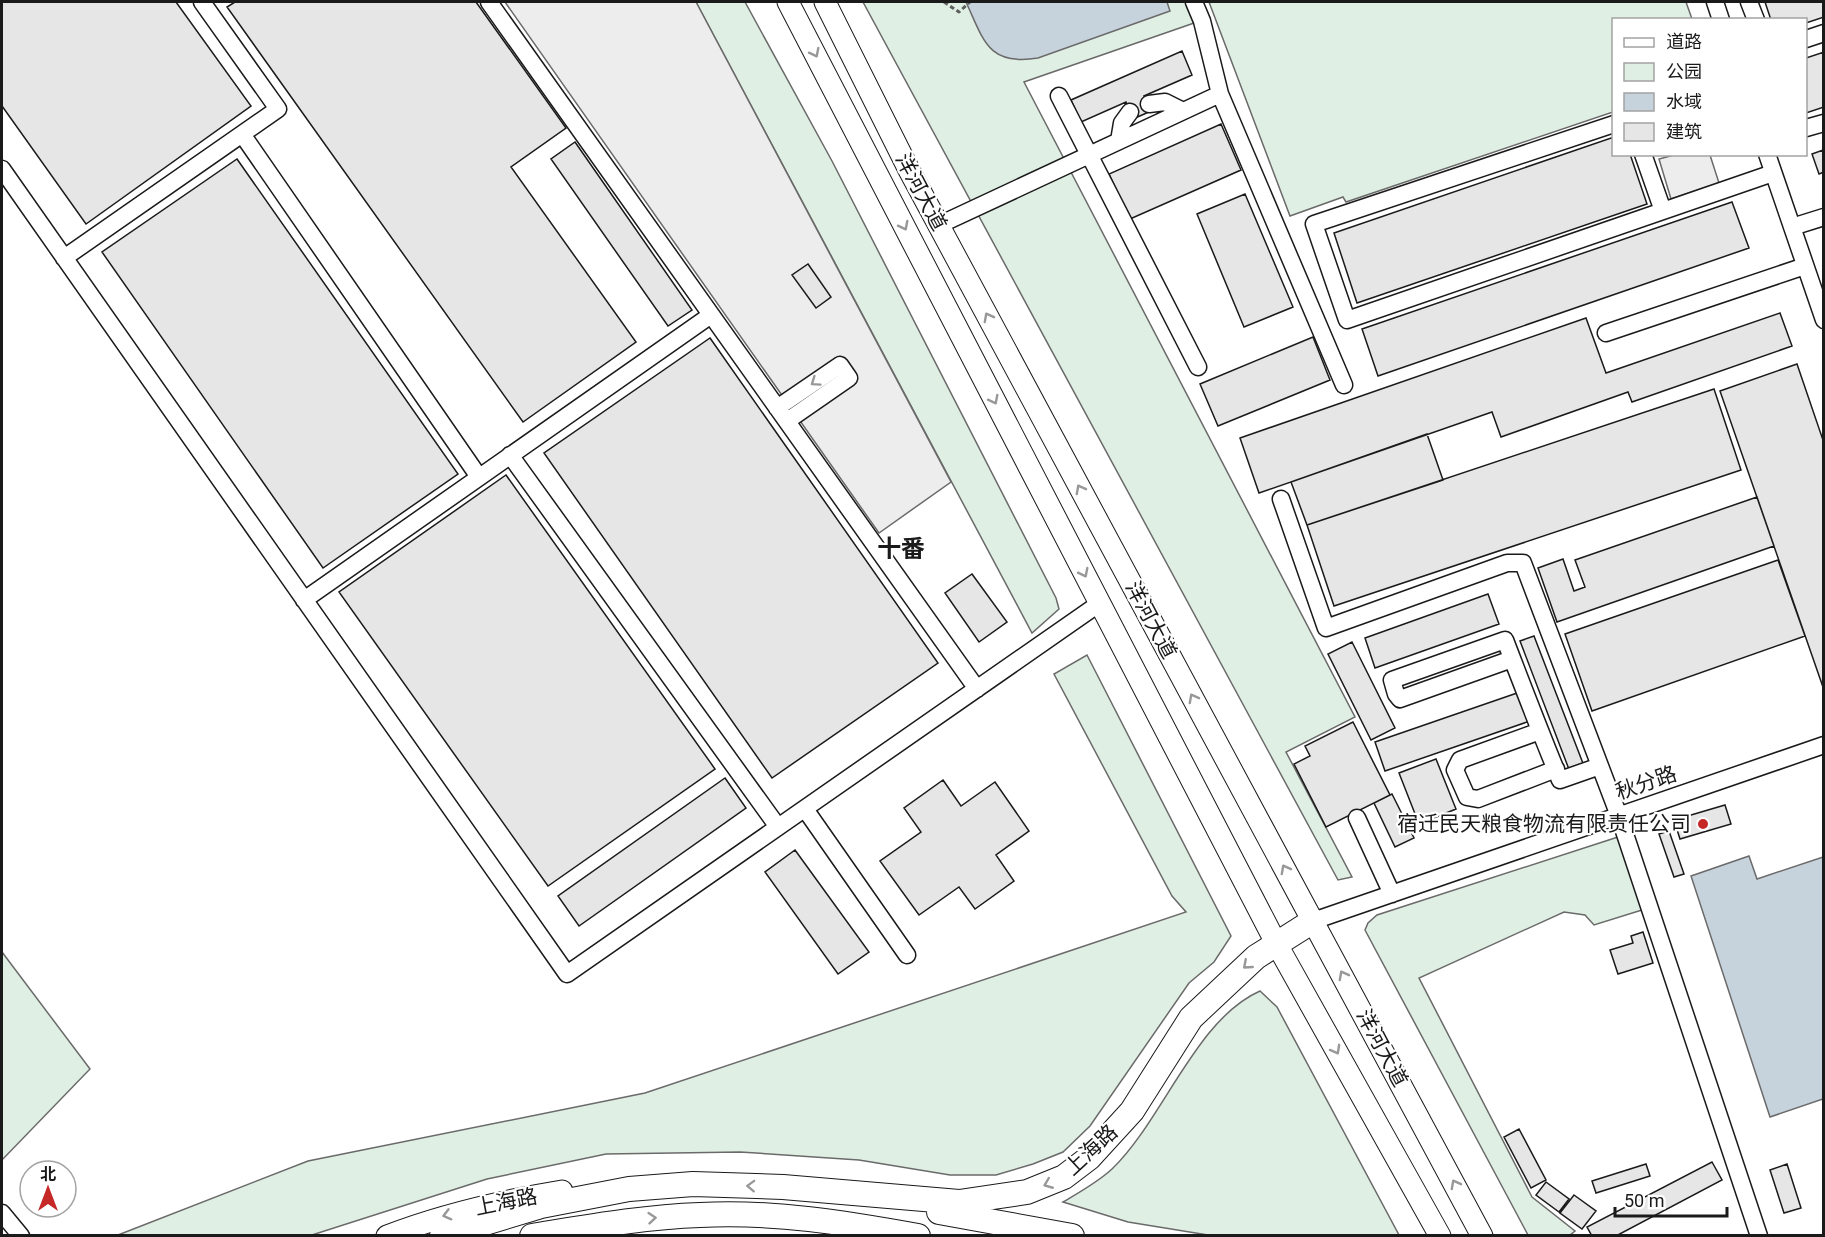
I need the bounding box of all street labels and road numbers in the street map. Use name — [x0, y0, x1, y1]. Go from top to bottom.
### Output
street label: 洋河大道 — [891, 149, 951, 235]
street label: 洋河大道 — [1121, 577, 1181, 663]
street label: 秋分路 — [1612, 761, 1680, 805]
street label: 洋河大道 — [1352, 1005, 1412, 1091]
street label: 上海路 — [1060, 1120, 1122, 1180]
street label: 上海路 — [473, 1184, 539, 1220]

